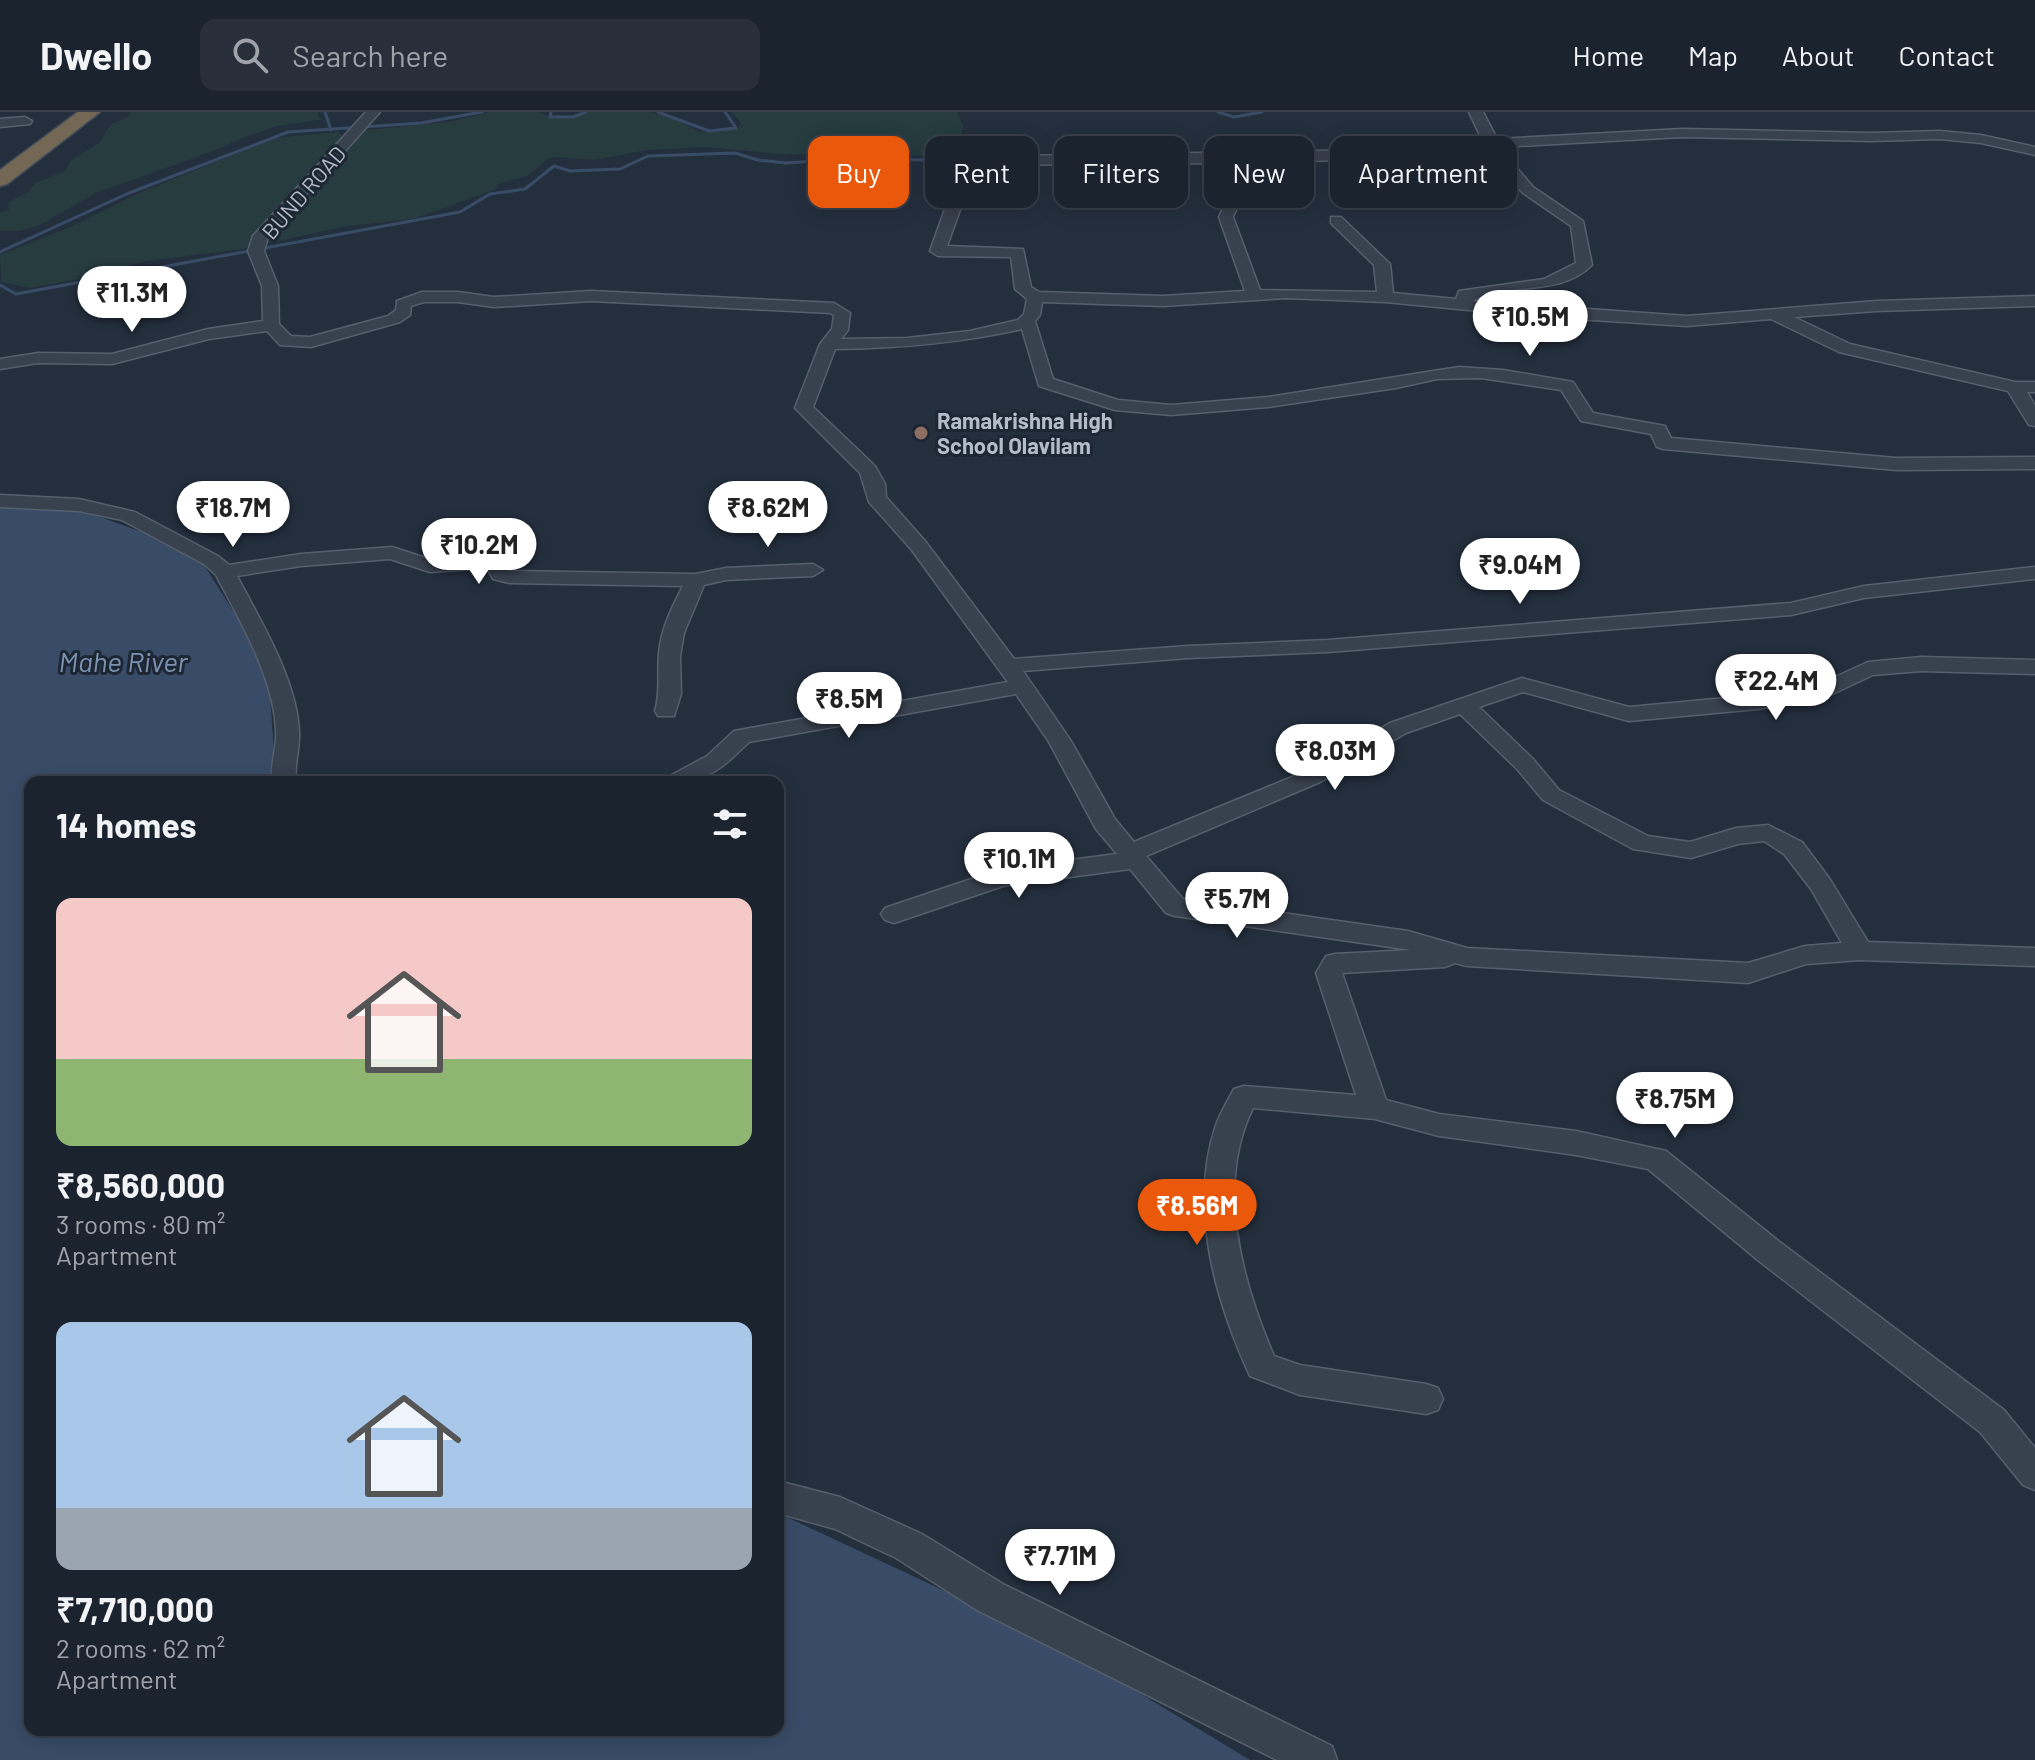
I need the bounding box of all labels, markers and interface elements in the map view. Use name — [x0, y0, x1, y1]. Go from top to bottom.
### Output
search box — [200, 19, 760, 91]
text: Dwello — [40, 32, 152, 78]
icon: search — [228, 33, 272, 77]
text: Search here — [292, 37, 448, 73]
text: Home — [1573, 38, 1644, 72]
text: Map — [1688, 38, 1738, 72]
text: About — [1782, 38, 1854, 72]
text: Contact — [1898, 38, 1995, 72]
chip: Buy — [808, 136, 909, 208]
chip: Rent — [925, 136, 1038, 208]
chip: Filters — [1054, 136, 1188, 208]
chip: New — [1204, 136, 1314, 208]
chip: Apartment — [1330, 136, 1517, 208]
street label: BUND ROAD — [256, 140, 350, 244]
pin: ₹11.3M — [67, 266, 197, 334]
text: ₹11.3M — [95, 276, 169, 307]
pin: ₹10.5M — [1465, 290, 1595, 358]
text: ₹10.5M — [1491, 300, 1569, 331]
place label: Ramakrishna High School Olavilam — [937, 407, 1113, 458]
marker: Ramakrishna High School Olavilam — [912, 424, 930, 442]
pin: ₹18.7M — [168, 481, 298, 549]
pin: ₹8.62M — [703, 481, 833, 549]
text: ₹18.7M — [195, 491, 271, 522]
text: ₹8.62M — [726, 491, 810, 522]
pin: ₹10.2M — [414, 518, 544, 586]
text: ₹10.2M — [439, 528, 519, 559]
pin: ₹9.04M — [1455, 538, 1585, 606]
text: ₹9.04M — [1478, 548, 1562, 579]
water label: Mahe River — [59, 644, 189, 678]
pin: ₹22.4M — [1711, 654, 1841, 722]
text: ₹22.4M — [1733, 664, 1819, 695]
pin: ₹8.5M — [793, 672, 905, 740]
text: ₹8.5M — [815, 682, 883, 713]
pin: ₹8.03M — [1270, 724, 1400, 792]
text: ₹8.03M — [1294, 734, 1376, 765]
icon: filters — [708, 802, 752, 846]
text: 14 homes — [56, 804, 197, 845]
pin: ₹10.1M — [954, 832, 1084, 900]
text: ₹10.1M — [982, 842, 1056, 873]
pin: ₹5.7M — [1181, 872, 1293, 940]
text: ₹5.7M — [1203, 882, 1271, 913]
icon: home — [332, 950, 476, 1094]
pin: ₹8.75M — [1610, 1072, 1740, 1140]
text: ₹8.75M — [1634, 1082, 1716, 1113]
text: ₹8,560,000 — [56, 1164, 225, 1205]
pin: ₹8.56M — [1132, 1179, 1262, 1247]
text: ₹8.56M — [1156, 1189, 1238, 1220]
text: 3 rooms · 80 m² — [56, 1208, 226, 1239]
text: Apartment — [56, 1239, 177, 1270]
icon: home — [332, 1374, 476, 1518]
pin: ₹7.71M — [995, 1529, 1125, 1597]
text: ₹7.71M — [1023, 1539, 1097, 1570]
text: ₹7,710,000 — [56, 1588, 214, 1629]
text: 2 rooms · 62 m² — [56, 1632, 225, 1663]
text: Apartment — [56, 1663, 177, 1694]

